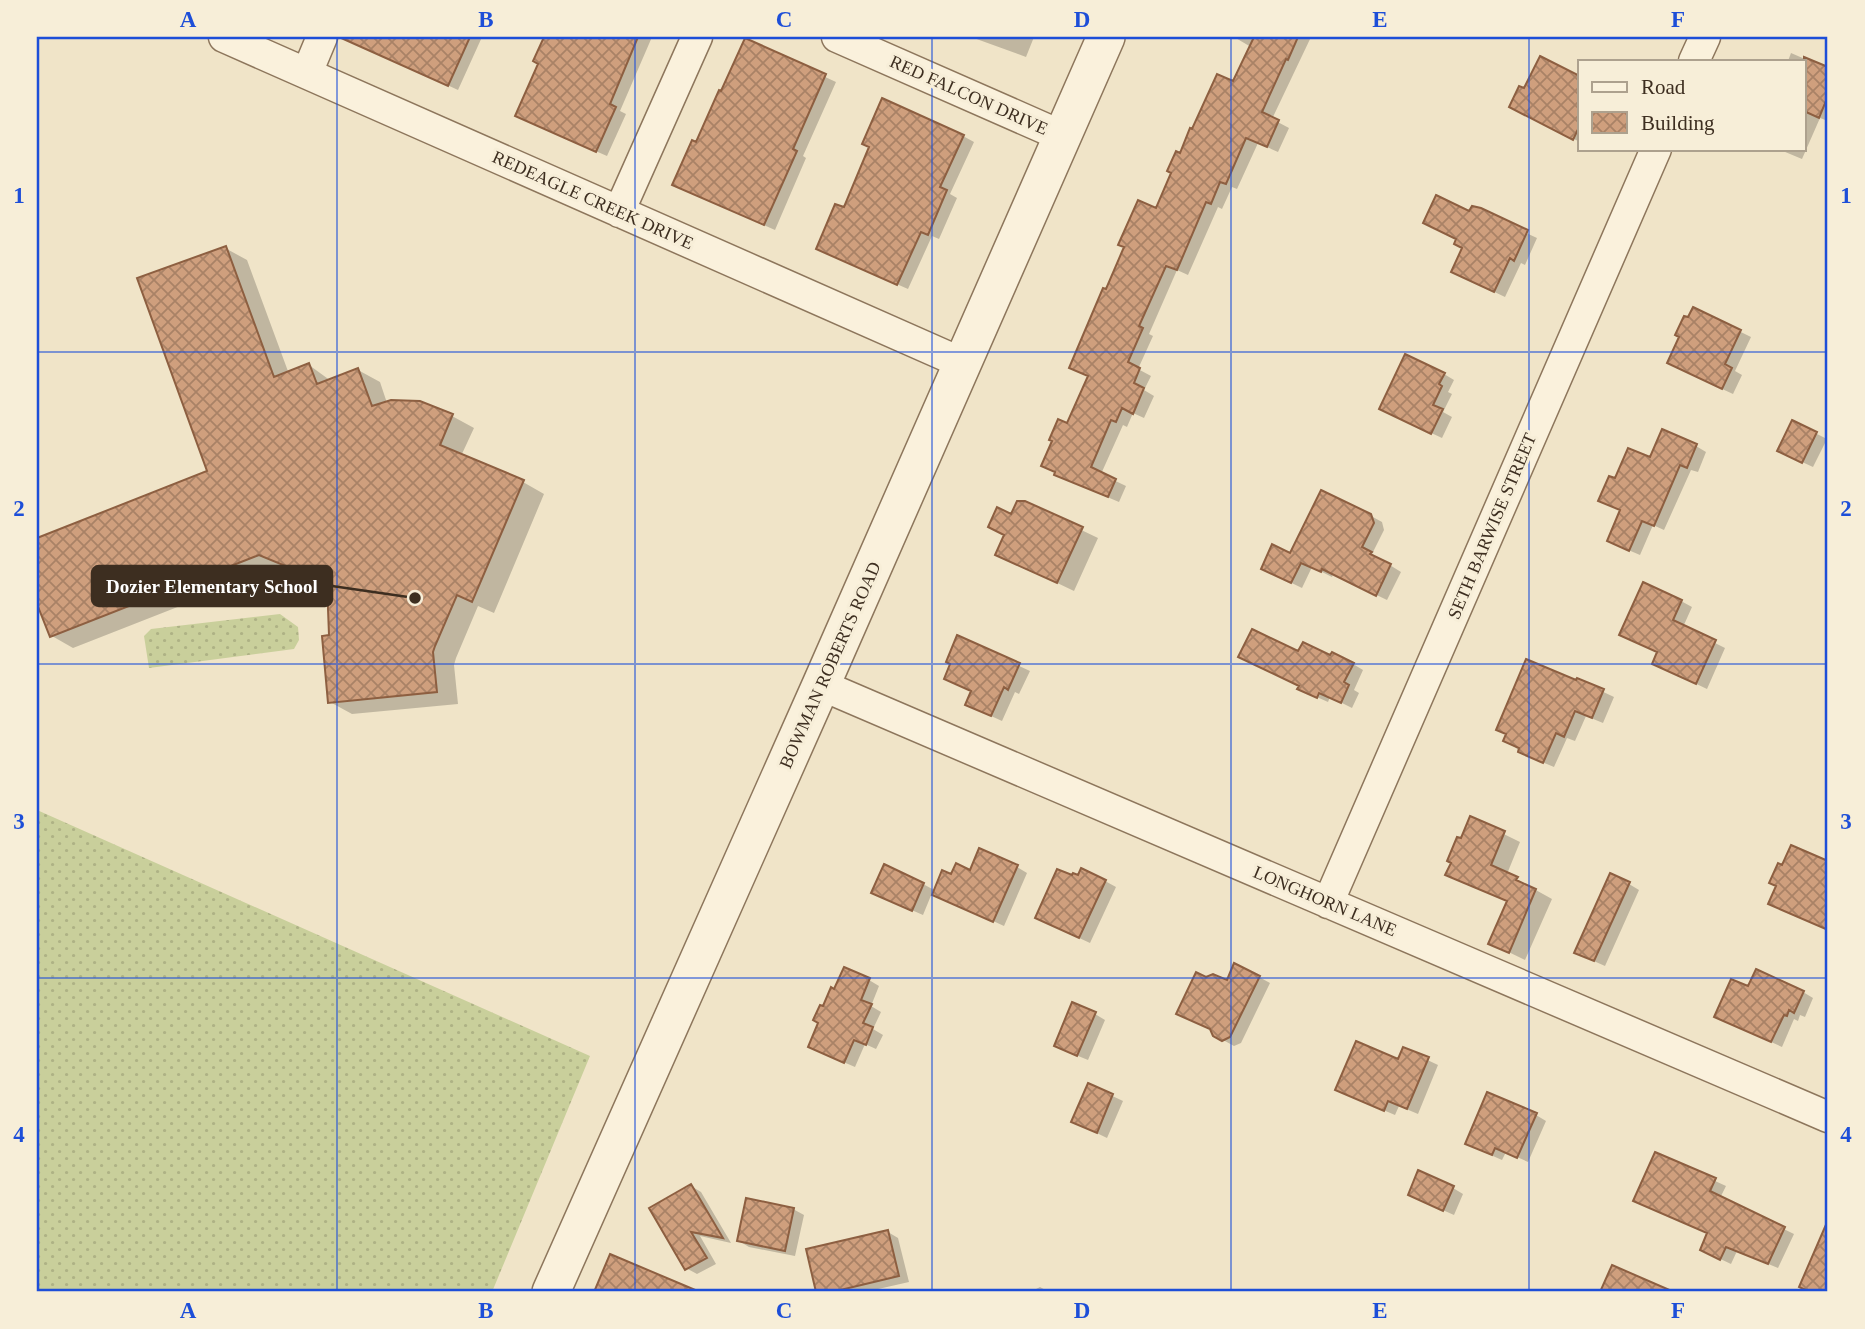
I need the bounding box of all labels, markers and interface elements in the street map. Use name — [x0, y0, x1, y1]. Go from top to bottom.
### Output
text: A — [180, 7, 197, 32]
text: B — [478, 7, 494, 32]
text: C — [776, 7, 792, 32]
text: D — [1074, 7, 1090, 32]
text: E — [1372, 7, 1388, 32]
text: F — [1671, 7, 1685, 32]
street label: RED FALCON DRIVE — [887, 51, 1051, 139]
legend — [1578, 60, 1806, 150]
text: Road — [1641, 75, 1686, 99]
text: Building — [1641, 111, 1715, 135]
street label: REDEAGLE CREEK DRIVE — [489, 147, 697, 253]
text: 1 — [13, 183, 25, 208]
text: 1 — [1840, 183, 1852, 208]
street label: SETH BARWISE STREET — [1444, 430, 1540, 622]
text: 2 — [13, 496, 25, 521]
text: 2 — [1840, 496, 1852, 521]
street label: BOWMAN ROBERTS ROAD — [775, 559, 885, 771]
callout: Dozier Elementary School — [92, 566, 332, 606]
text: Dozier Elementary School — [106, 576, 318, 597]
text: 3 — [13, 809, 25, 834]
text: 3 — [1840, 809, 1852, 834]
street label: LONGHORN LANE — [1250, 862, 1400, 940]
text: 4 — [13, 1122, 25, 1147]
text: 4 — [1840, 1122, 1852, 1147]
text: A — [180, 1298, 197, 1323]
text: B — [478, 1298, 494, 1323]
text: C — [776, 1298, 792, 1323]
text: D — [1074, 1298, 1090, 1323]
text: E — [1372, 1298, 1388, 1323]
text: F — [1671, 1298, 1685, 1323]

